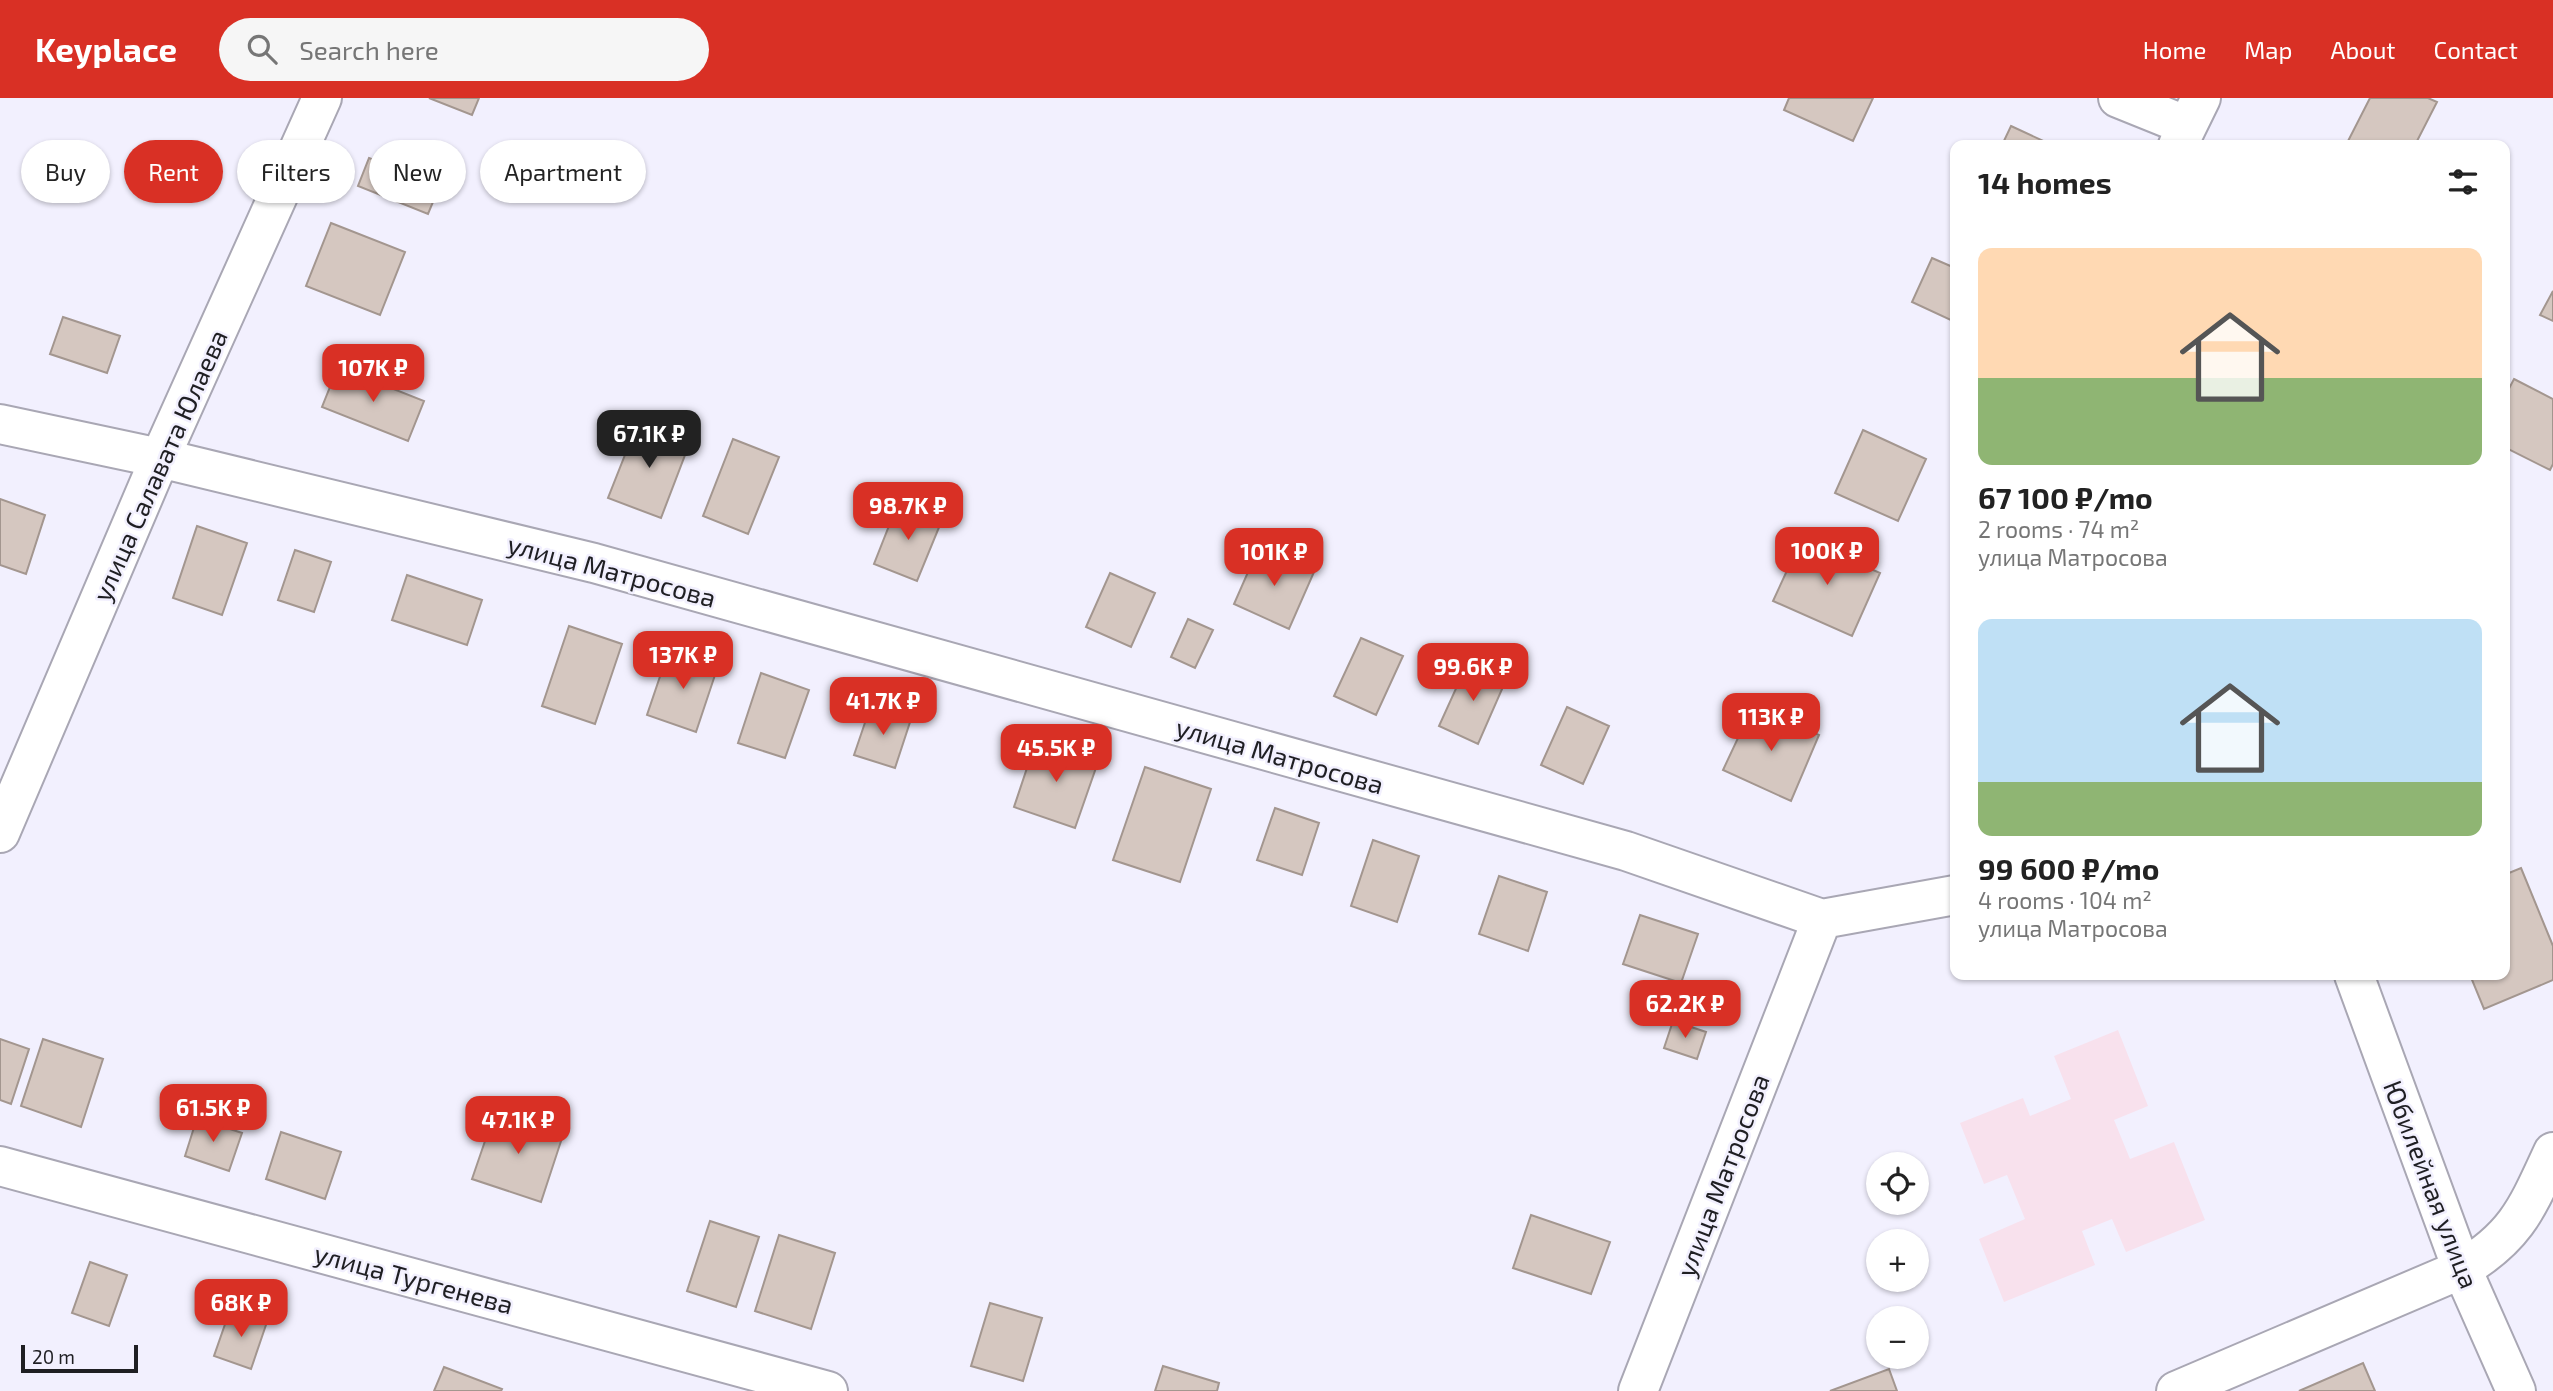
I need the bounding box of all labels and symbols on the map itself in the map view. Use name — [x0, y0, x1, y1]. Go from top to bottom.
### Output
street label: улица Салавата Юлаева — [85, 324, 234, 606]
pin: 107K ₽ — [316, 344, 430, 404]
pin: 67.1K ₽ — [584, 410, 714, 470]
pin: 98.7K ₽ — [843, 482, 973, 542]
street label: улица Матросова — [504, 527, 720, 614]
pin: 101K ₽ — [1217, 528, 1331, 588]
pin: 100K ₽ — [1770, 528, 1884, 587]
pin: 137K ₽ — [626, 632, 740, 691]
pin: 99.6K ₽ — [1408, 644, 1538, 703]
pin: 41.7K ₽ — [818, 678, 948, 737]
pin: 113K ₽ — [1714, 694, 1828, 753]
street label: улица Матросова — [1172, 711, 1387, 800]
pin: 45.5K ₽ — [991, 724, 1121, 784]
pin: 62.2K ₽ — [1620, 981, 1750, 1040]
street label: улица Матросова — [1669, 1069, 1776, 1281]
street label: Юбилейная улица — [2377, 1076, 2486, 1293]
pin: 61.5K ₽ — [148, 1084, 278, 1144]
pin: 47.1K ₽ — [453, 1096, 583, 1156]
street label: улица Тургенева — [311, 1237, 517, 1320]
pin: 68K ₽ — [192, 1280, 290, 1339]
scale bar — [21, 1342, 138, 1374]

